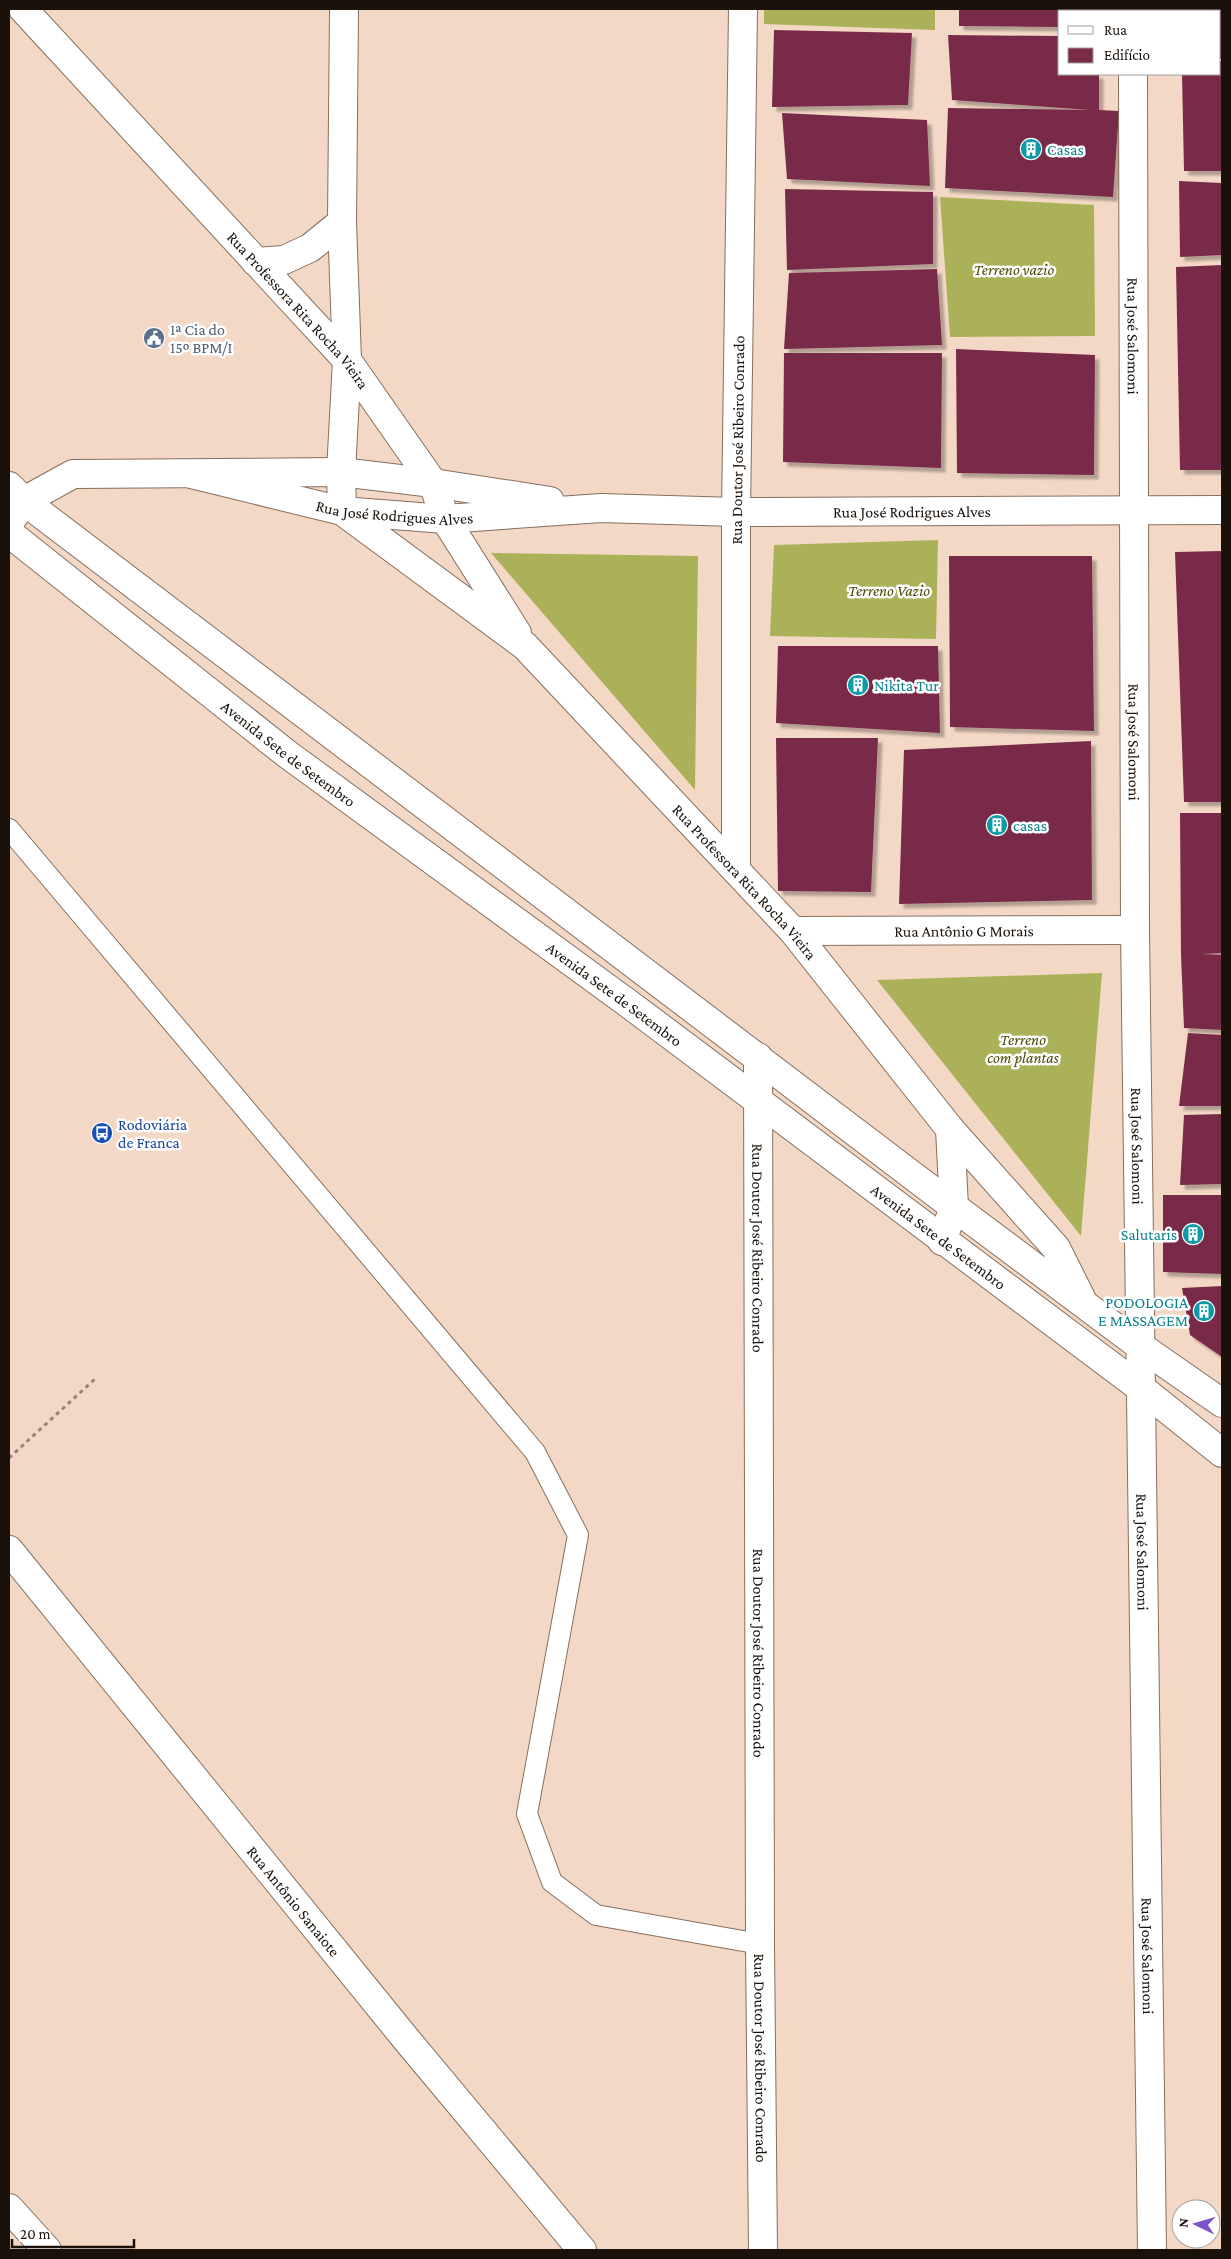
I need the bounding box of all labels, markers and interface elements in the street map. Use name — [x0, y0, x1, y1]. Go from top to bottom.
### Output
legend — [1058, 10, 1221, 75]
text: Rua — [1104, 22, 1127, 38]
text: Edifício — [1104, 47, 1150, 63]
building icon: Casas — [1019, 137, 1043, 161]
place label: Casas — [1047, 141, 1084, 158]
street label: Rua Professora Rita Rocha Vieira — [224, 228, 373, 392]
park label: Terreno vazio — [974, 261, 1054, 278]
street label: Rua José Salomoni — [1124, 277, 1142, 395]
place label: 1ª Cia do 15º BPM/I — [170, 321, 233, 356]
public building icon: 1ª Cia do 15º BPM/I — [142, 326, 166, 350]
street label: Rua Doutor José Ribeiro Conrado — [727, 335, 747, 545]
street label: Rua José Rodrigues Alves — [314, 496, 474, 528]
street label: Rua José Rodrigues Alves — [833, 502, 991, 521]
park label: Terreno Vazio — [848, 582, 930, 599]
building icon: Nikita Tur — [846, 673, 870, 697]
place label: Nikita Tur — [874, 677, 939, 694]
street label: Rua José Salomoni — [1125, 683, 1143, 801]
street label: Avenida Sete de Setembro — [218, 697, 359, 810]
street label: Rua Professora Rita Rocha Vieira — [669, 800, 821, 963]
building icon: casas — [985, 813, 1009, 837]
place label: casas — [1013, 817, 1047, 834]
street label: Rua Antônio G Morais — [894, 922, 1034, 939]
street label: Avenida Sete de Setembro — [543, 938, 685, 1049]
park label: Terreno com plantas — [987, 1031, 1059, 1067]
street label: Rua José Salomoni — [1128, 1087, 1147, 1205]
place label: Rodoviária de Franca — [118, 1116, 188, 1151]
bus stop icon: Rodoviária de Franca — [90, 1121, 114, 1145]
street label: Rua Doutor José Ribeiro Conrado — [749, 1143, 767, 1353]
street label: Avenida Sete de Setembro — [868, 1180, 1009, 1292]
building icon: Salutaris — [1181, 1222, 1205, 1246]
place label: Salutaris — [1121, 1226, 1177, 1243]
place label: PODOLOGIA E MASSAGEM — [1098, 1294, 1189, 1329]
building icon: PODOLOGIA E MASSAGEM — [1192, 1299, 1216, 1323]
street label: Rua José Salomoni — [1133, 1493, 1152, 1611]
street label: Rua Doutor José Ribeiro Conrado — [750, 1548, 768, 1758]
street label: Rua Antônio Sanaiote — [244, 1842, 344, 1960]
street label: Rua José Salomoni — [1138, 1897, 1157, 2015]
street label: Rua Doutor José Ribeiro Conrado — [751, 1953, 771, 2163]
north arrow — [1171, 2199, 1221, 2249]
scale bar — [12, 2216, 135, 2248]
text: N — [1175, 2217, 1191, 2228]
text: 20 m — [20, 2226, 51, 2242]

